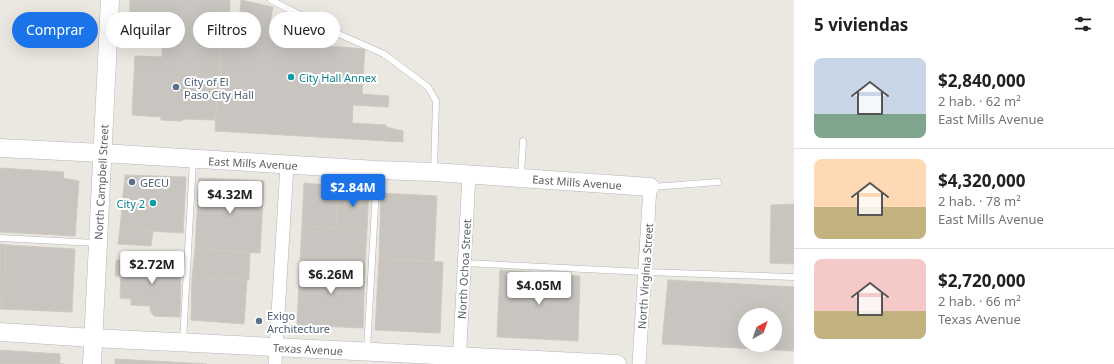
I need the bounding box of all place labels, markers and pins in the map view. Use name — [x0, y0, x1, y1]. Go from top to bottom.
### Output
place label: City Hall Annex — [299, 70, 377, 85]
marker: City Hall Annex — [286, 72, 296, 82]
place label: City of El Paso City Hall — [184, 74, 254, 102]
marker: City of El Paso City Hall — [171, 82, 181, 92]
pin: $2.84M — [320, 174, 386, 208]
place label: GECU — [140, 175, 169, 190]
marker: GECU — [127, 177, 137, 187]
pin: $4.32M — [197, 181, 263, 215]
place label: City 2 — [116, 196, 145, 211]
marker: City 2 — [148, 198, 158, 208]
pin: $2.72M — [119, 251, 185, 285]
pin: $6.26M — [298, 261, 364, 295]
pin: $4.05M — [506, 272, 572, 306]
place label: Exigo Architecture — [267, 308, 330, 336]
marker: Exigo Architecture — [254, 316, 264, 326]

